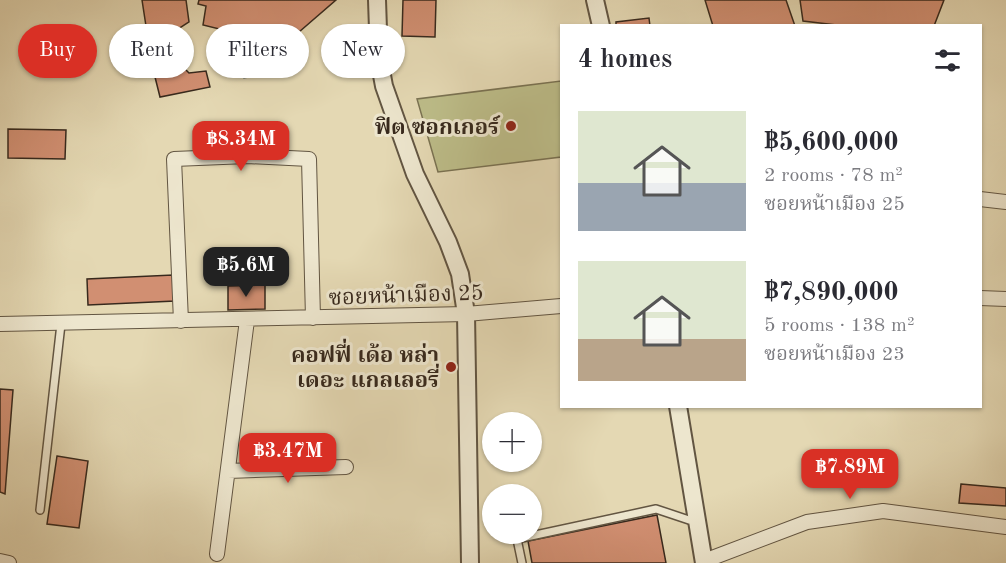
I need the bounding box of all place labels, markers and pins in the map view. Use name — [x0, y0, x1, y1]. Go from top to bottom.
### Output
place label: ฟิต ซอกเกอร์ — [375, 115, 501, 139]
marker: ฟิต ซอกเกอร์ — [504, 119, 518, 133]
pin: ฿8.34M — [192, 121, 290, 172]
pin: ฿5.6M — [204, 247, 288, 298]
place label: คอฟฟี่ เด้อ หล่า เดอะ แกลเลอรี่ — [291, 338, 439, 392]
marker: คอฟฟี่ เด้อ หล่า เดอะ แกลเลอรี่ — [444, 360, 458, 374]
pin: ฿3.47M — [239, 433, 337, 484]
pin: ฿7.89M — [801, 449, 899, 500]

